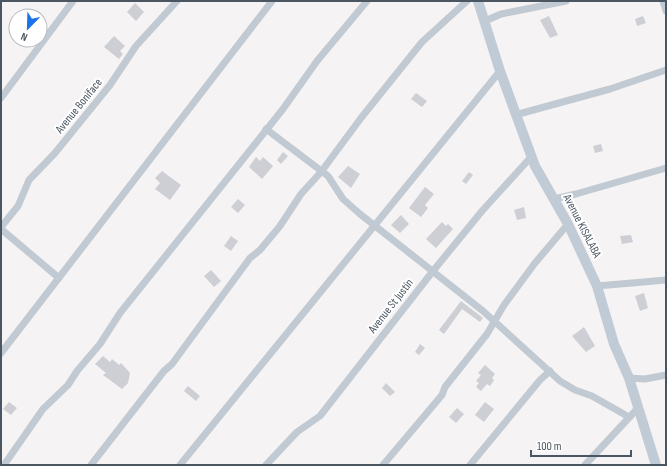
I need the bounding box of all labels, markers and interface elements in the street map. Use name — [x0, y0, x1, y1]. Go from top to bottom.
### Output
north arrow — [8, 8, 48, 48]
text: N — [19, 30, 30, 44]
street label: Avenue Boniface — [52, 75, 106, 137]
street label: Avenue KISALABA — [559, 191, 605, 261]
street label: Avenue St Justin — [365, 276, 417, 337]
scale bar — [531, 432, 631, 458]
text: 100 m — [537, 439, 562, 454]

